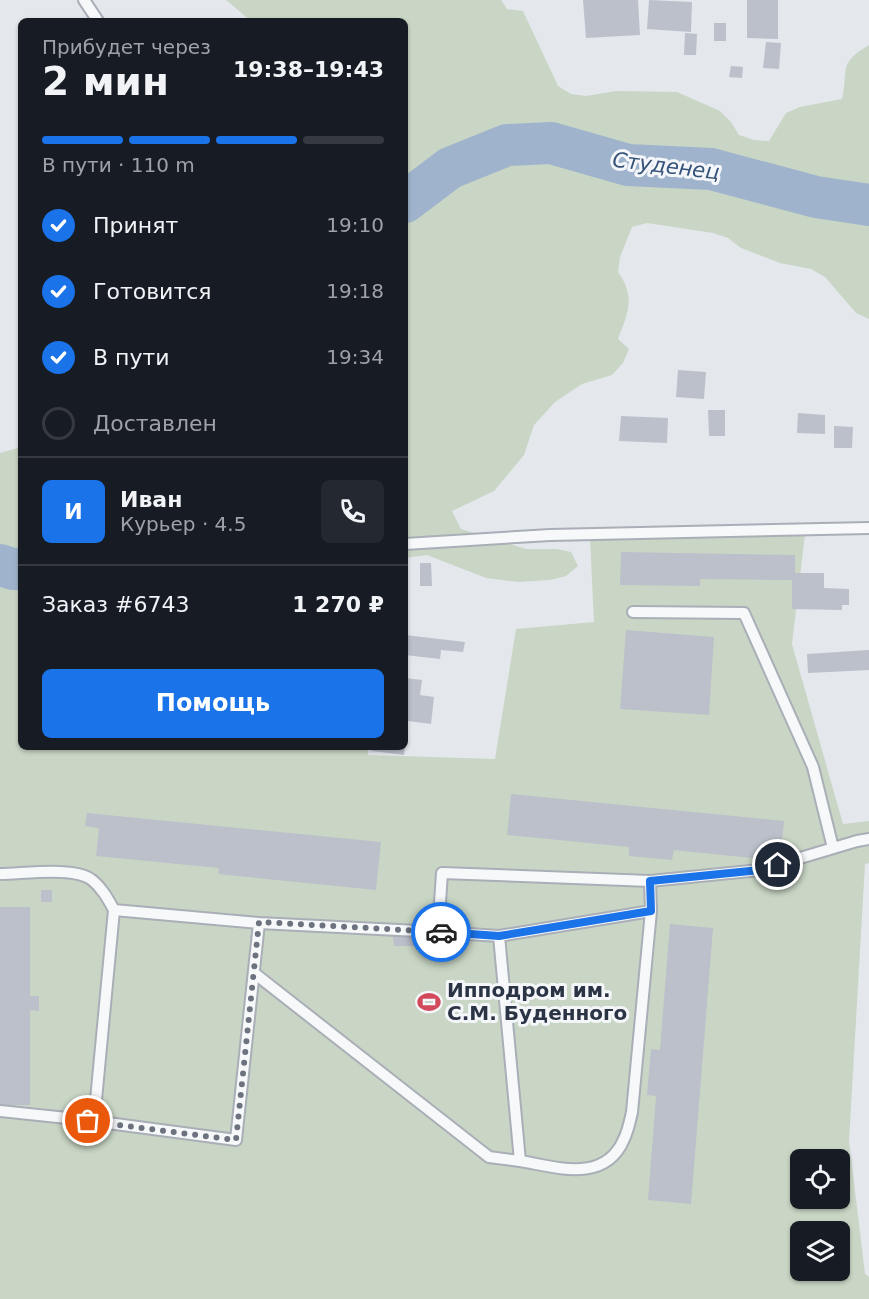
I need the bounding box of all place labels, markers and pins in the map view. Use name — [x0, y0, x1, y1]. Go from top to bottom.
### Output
pin — [752, 839, 803, 890]
place label: Ипподром им. С.М. Буденного — [447, 978, 627, 1025]
sports icon: Ипподром им. С.М. Буденного — [416, 989, 442, 1015]
pin — [62, 1095, 113, 1146]

